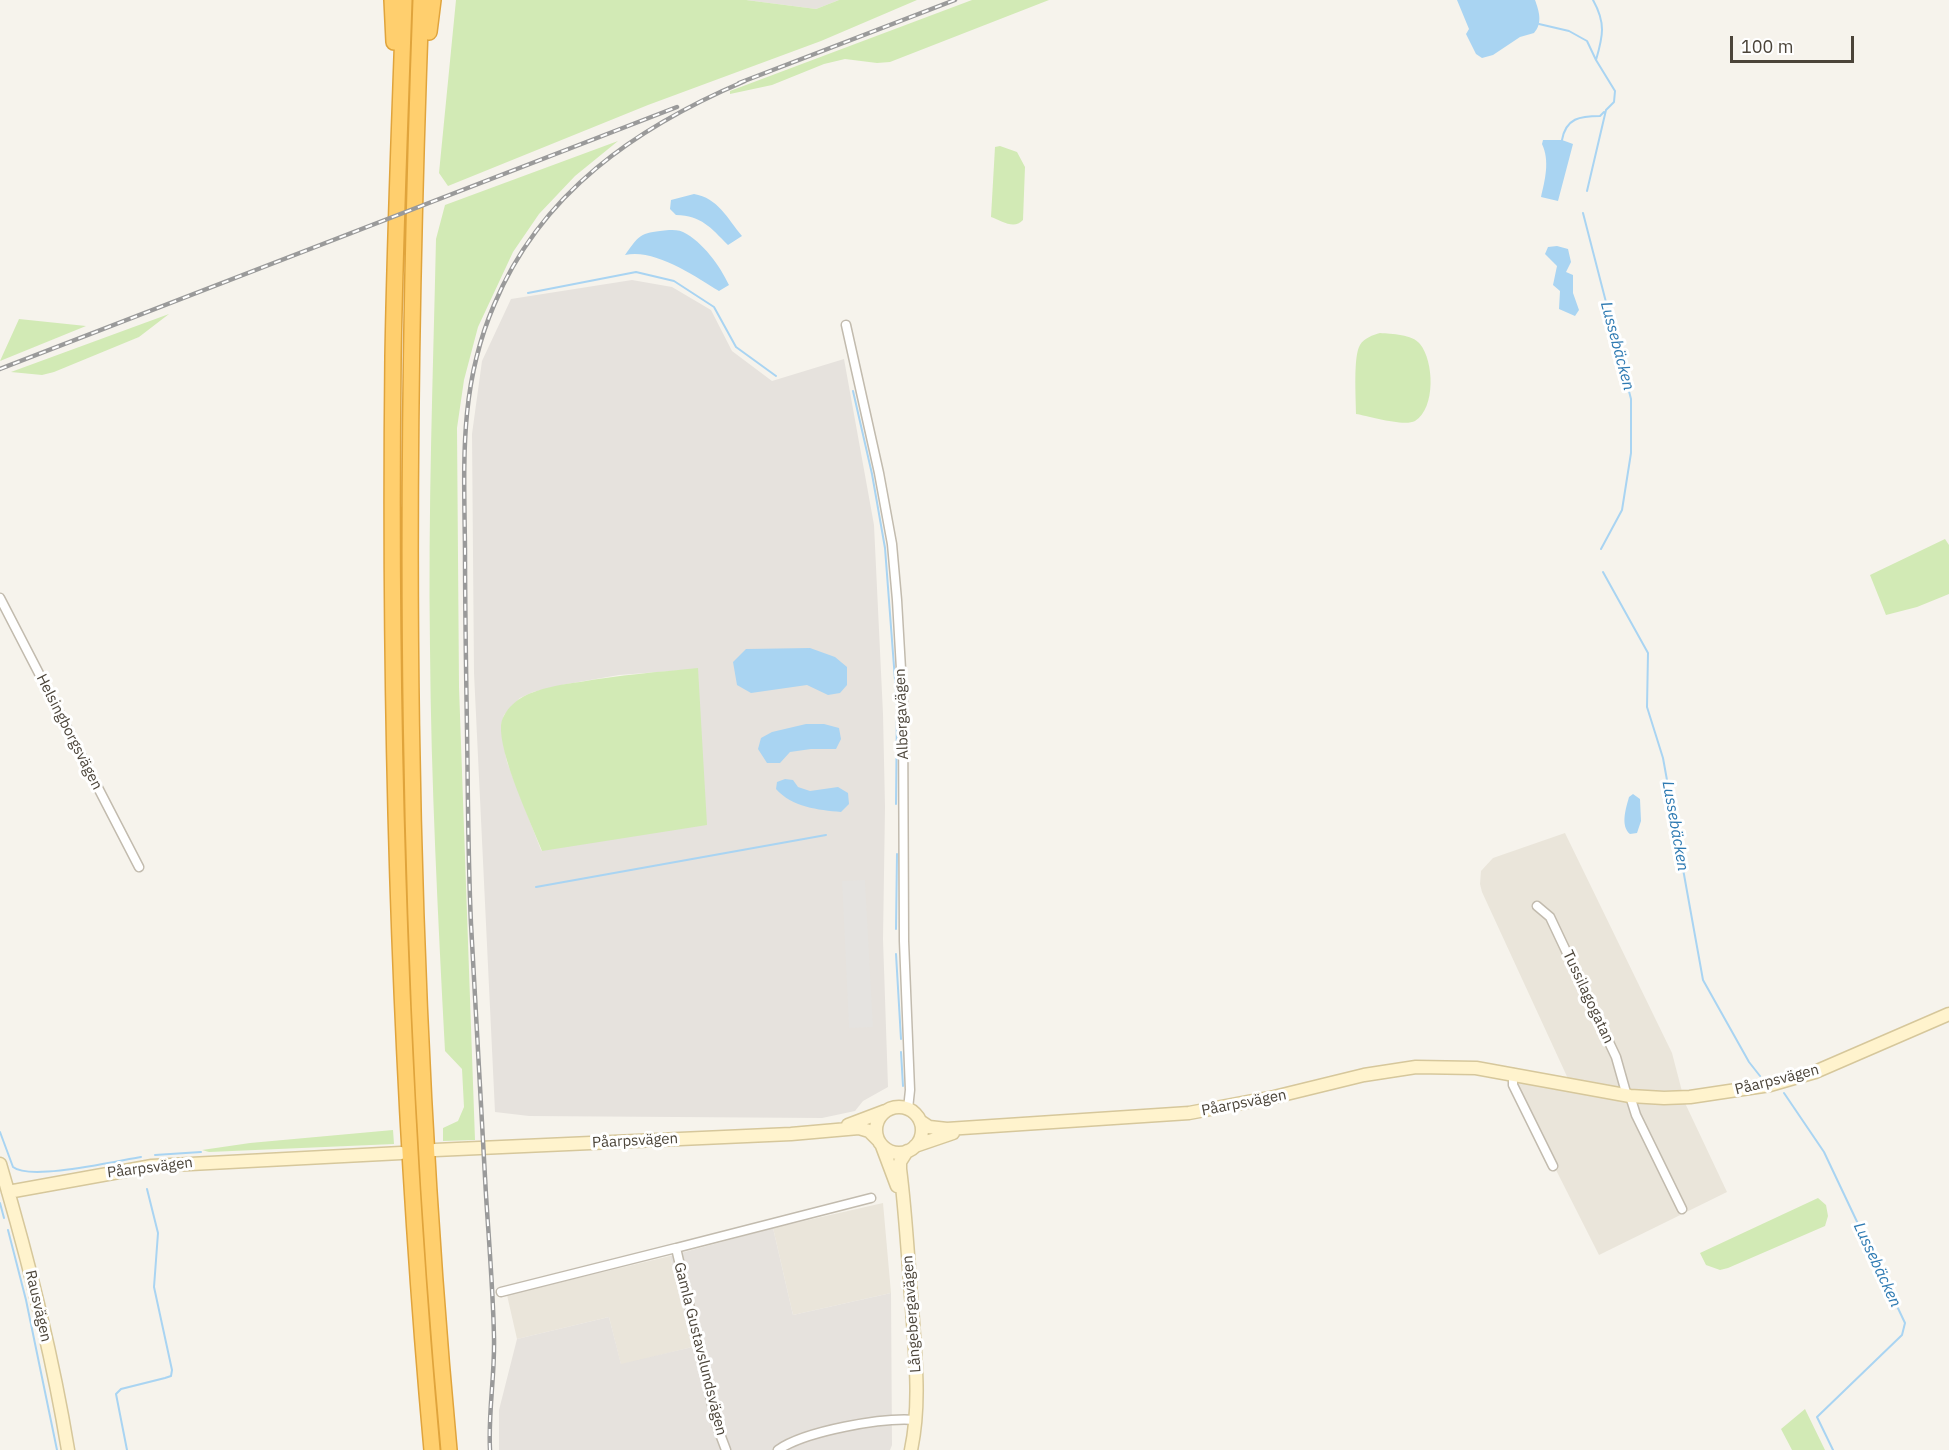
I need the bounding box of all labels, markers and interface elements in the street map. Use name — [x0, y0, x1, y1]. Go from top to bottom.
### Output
scale bar — [1733, 24, 1858, 62]
text: 100 m — [1741, 35, 1793, 58]
water label: Lussebäcken — [1596, 299, 1638, 393]
street label: Albergavägen — [891, 668, 913, 760]
street label: Helsingborgsvägen — [32, 671, 106, 793]
water label: Lussebäcken — [1658, 779, 1692, 873]
street label: Tussilagogatan — [1559, 948, 1617, 1046]
street label: Påarpsvägen — [1733, 1061, 1821, 1099]
street label: Påarpsvägen — [1200, 1086, 1288, 1120]
street label: Påarpsvägen — [592, 1130, 678, 1152]
street label: Påarpsvägen — [106, 1154, 194, 1182]
water label: Lussebäcken — [1849, 1220, 1905, 1310]
street label: Långebergavägen — [899, 1255, 925, 1373]
street label: Gamla Gustavslundsvägen — [670, 1261, 730, 1437]
street label: Rausvägen — [21, 1268, 55, 1344]

